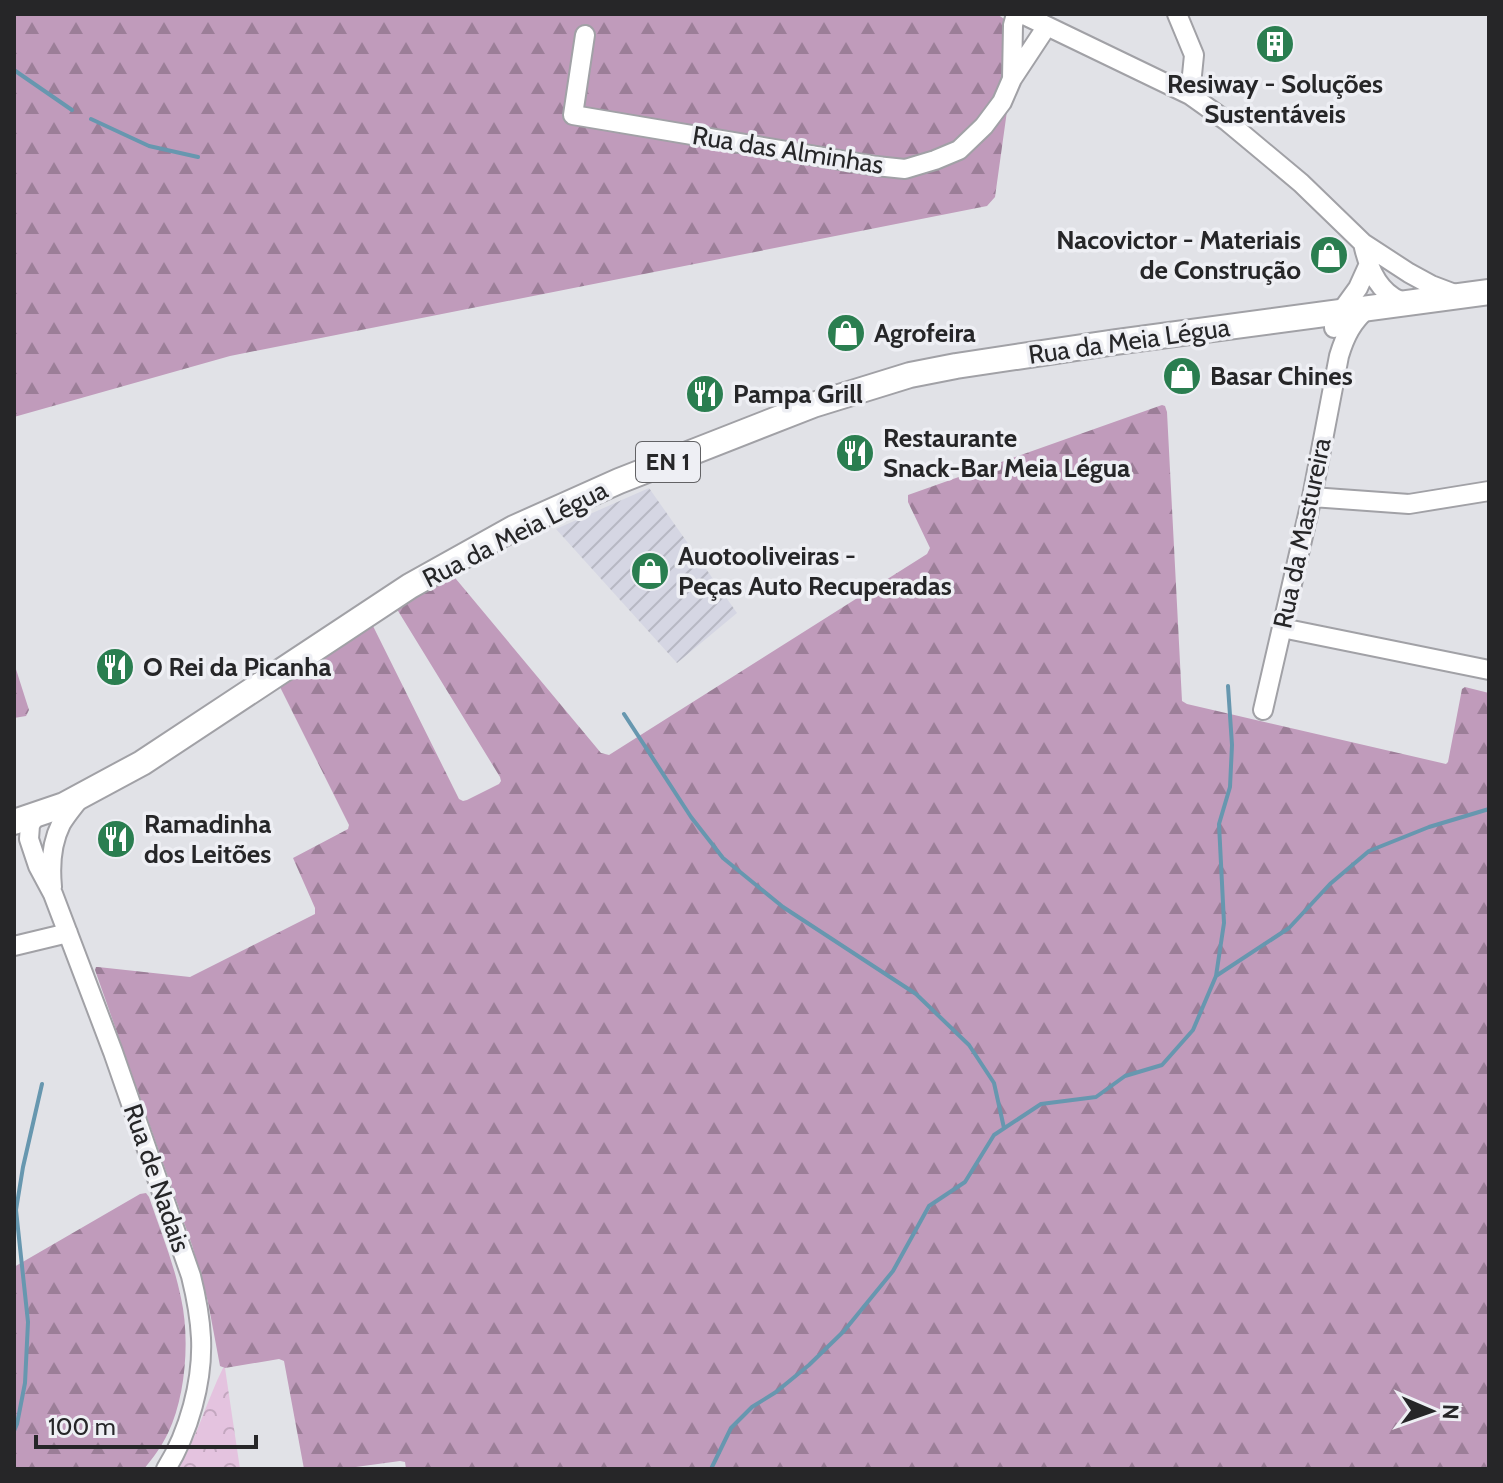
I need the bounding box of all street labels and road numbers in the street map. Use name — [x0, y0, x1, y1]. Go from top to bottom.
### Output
street label: Rua das Alminhas — [690, 119, 886, 181]
street label: Rua da Meia Légua — [1026, 311, 1232, 371]
street label: Rua da Mastureira — [1266, 434, 1338, 631]
road number: EN 1 — [636, 442, 700, 482]
street label: Rua da Meia Légua — [417, 473, 613, 594]
street label: Rua de Nadais — [117, 1100, 197, 1257]

